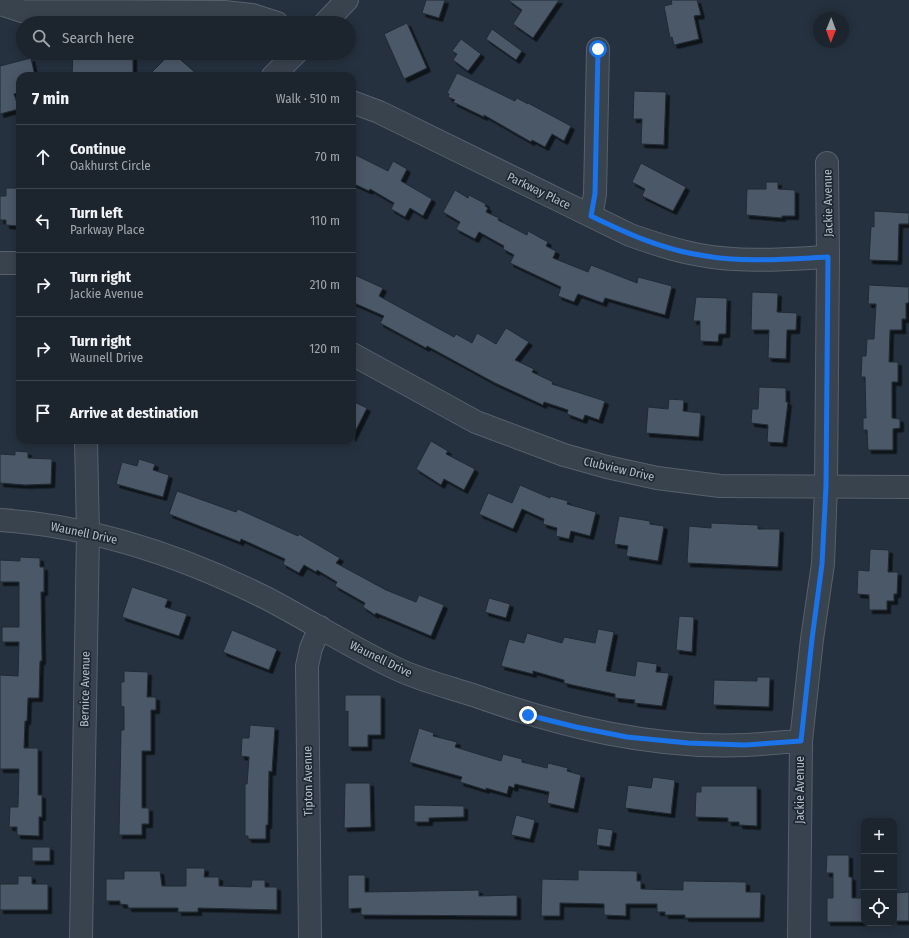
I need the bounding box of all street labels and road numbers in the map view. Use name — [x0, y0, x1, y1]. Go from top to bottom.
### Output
street label: Jackie Avenue — [820, 169, 836, 237]
street label: Parkway Place — [505, 170, 573, 212]
street label: Clubview Drive — [582, 454, 656, 484]
street label: Waunell Drive — [49, 519, 119, 547]
street label: Waunell Drive — [348, 638, 415, 680]
street label: Bernice Avenue — [77, 651, 93, 727]
street label: Tipton Avenue — [300, 746, 316, 816]
street label: Jackie Avenue — [793, 756, 807, 824]

